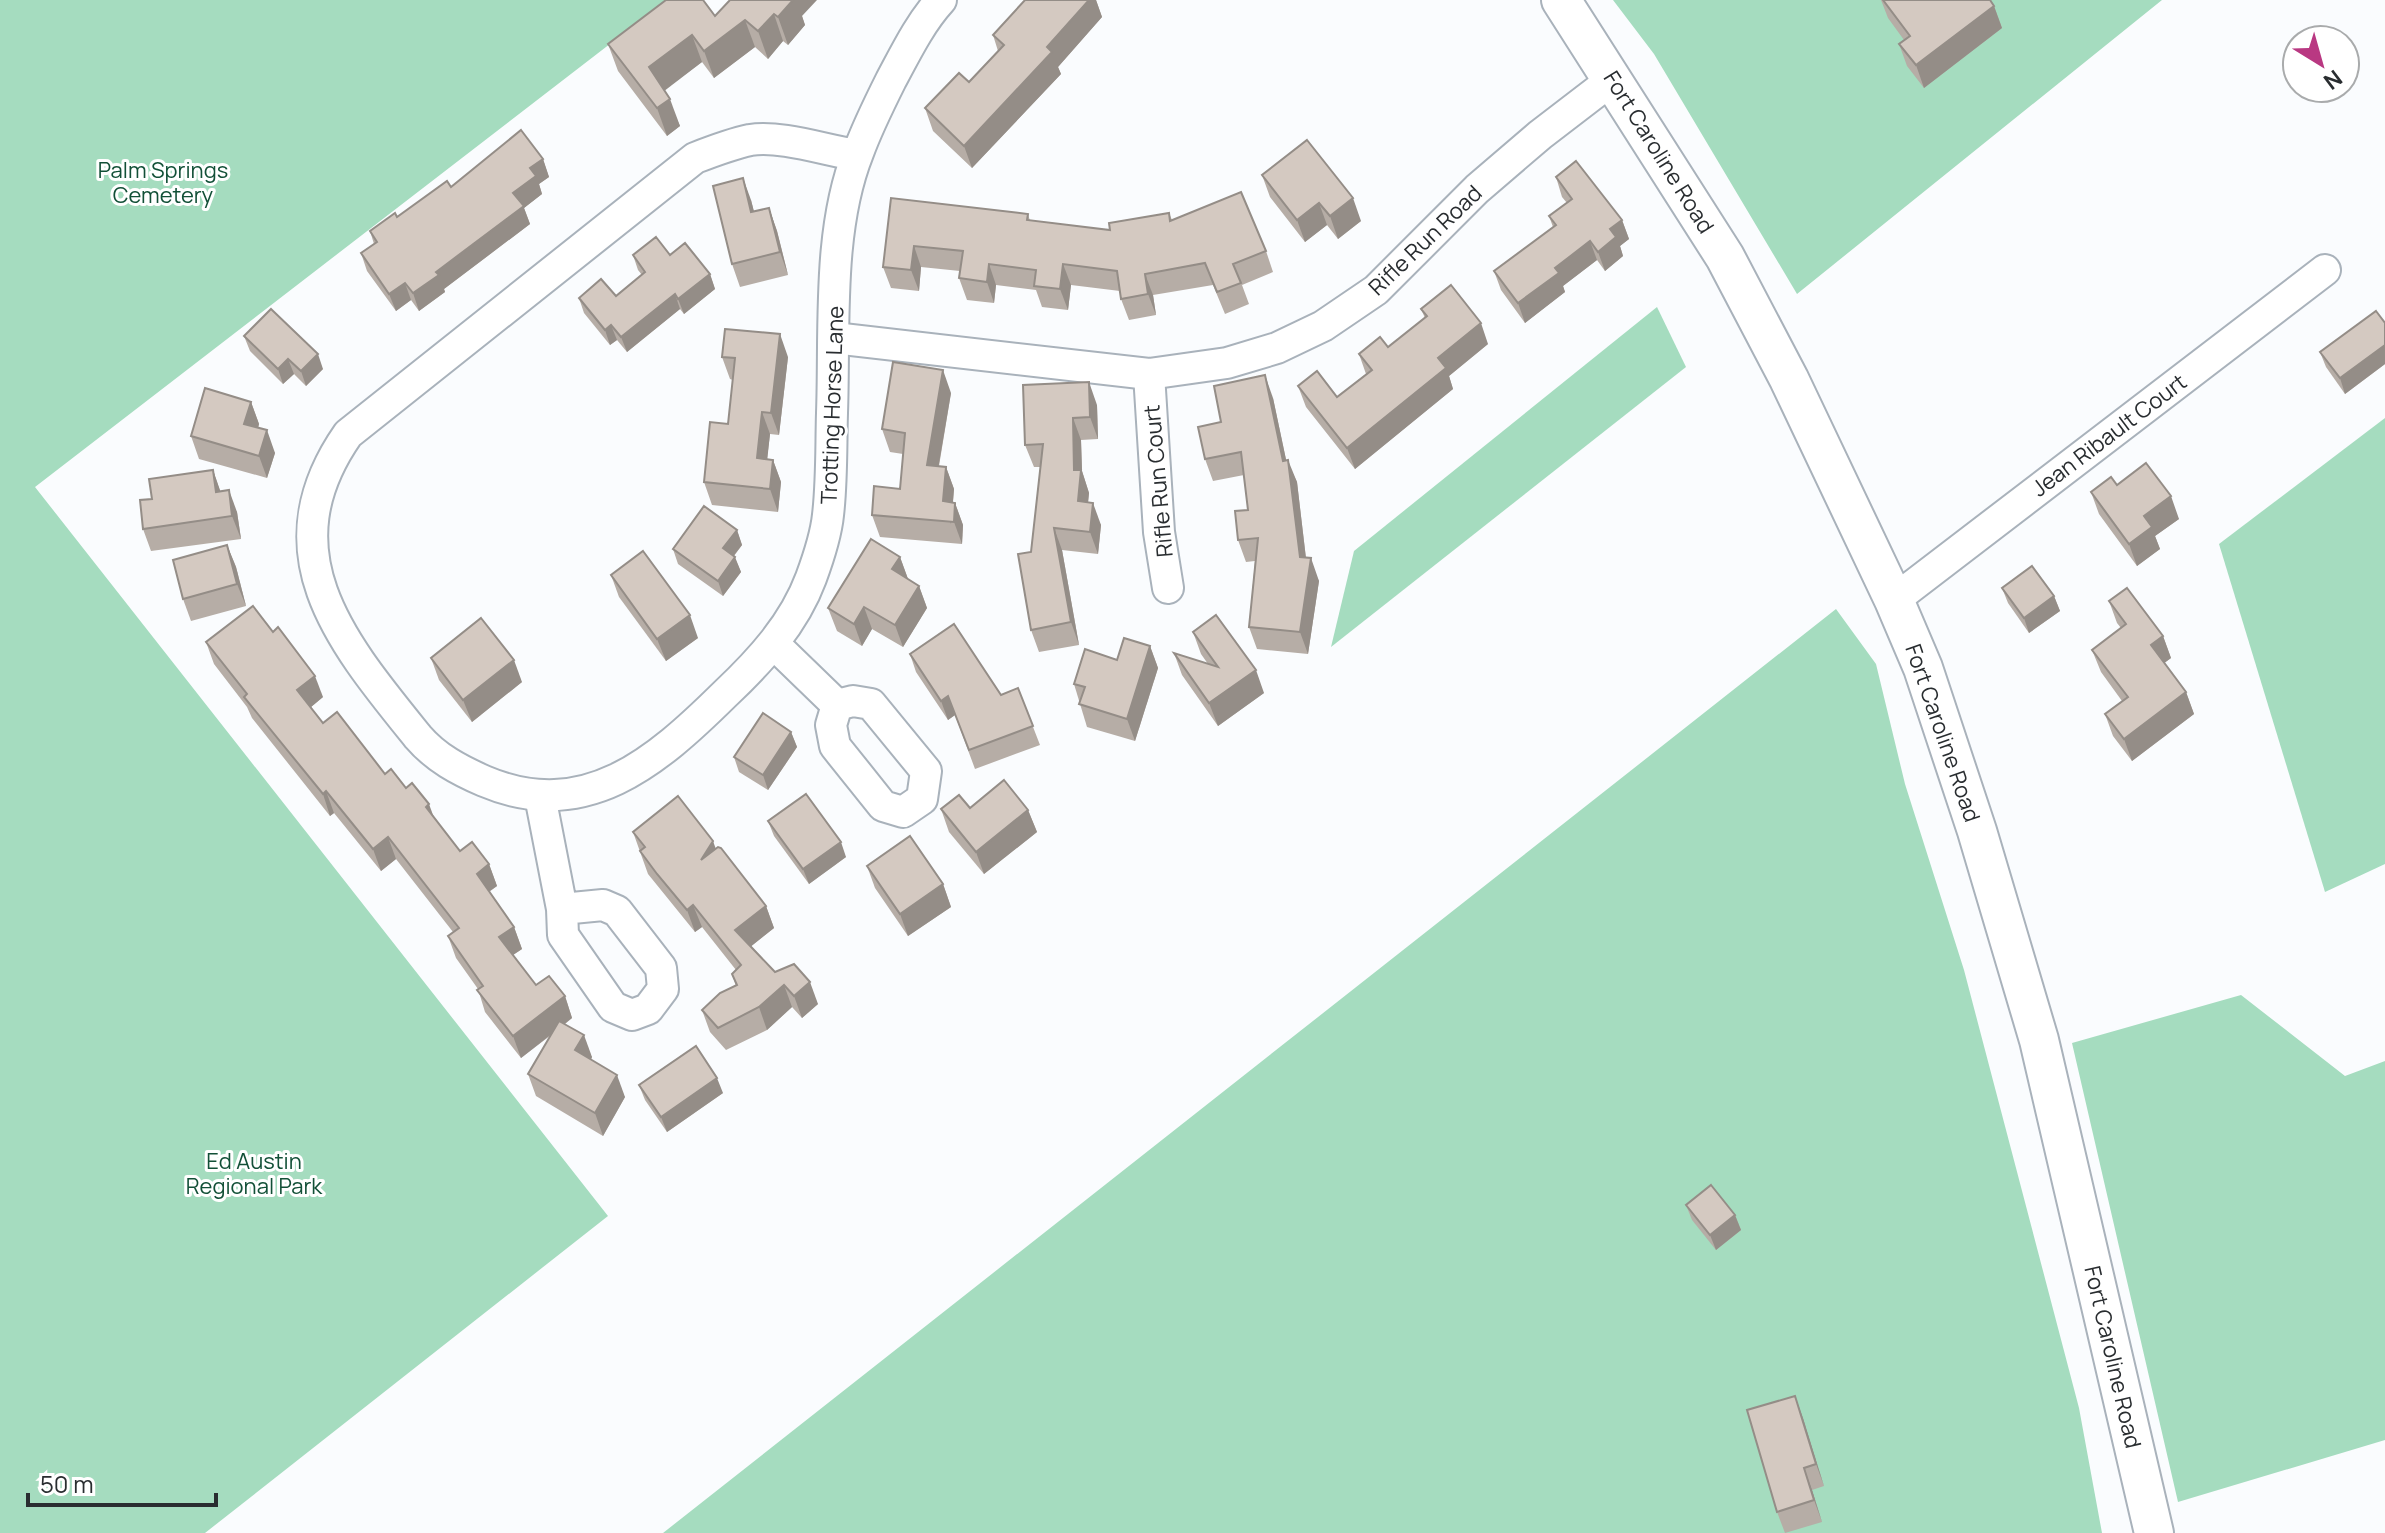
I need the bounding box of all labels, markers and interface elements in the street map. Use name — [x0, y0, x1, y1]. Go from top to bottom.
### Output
north arrow — [2281, 24, 2361, 104]
text: N — [2318, 63, 2348, 97]
street label: Fort Caroline Road — [1597, 65, 1721, 239]
park label: Palm Springs Cemetery — [98, 155, 228, 210]
street label: Rifle Run Road — [1362, 178, 1488, 302]
street label: Trotting Horse Lane — [814, 305, 850, 505]
street label: Jean Ribault Court — [2025, 367, 2193, 503]
street label: Rifle Run Court — [1136, 403, 1180, 559]
street label: Fort Caroline Road — [1898, 640, 1988, 826]
park label: Ed Austin Regional Park — [186, 1146, 323, 1201]
street label: Fort Caroline Road — [2077, 1263, 2149, 1451]
scale bar — [28, 1457, 216, 1507]
text: 50 m — [40, 1467, 94, 1500]

